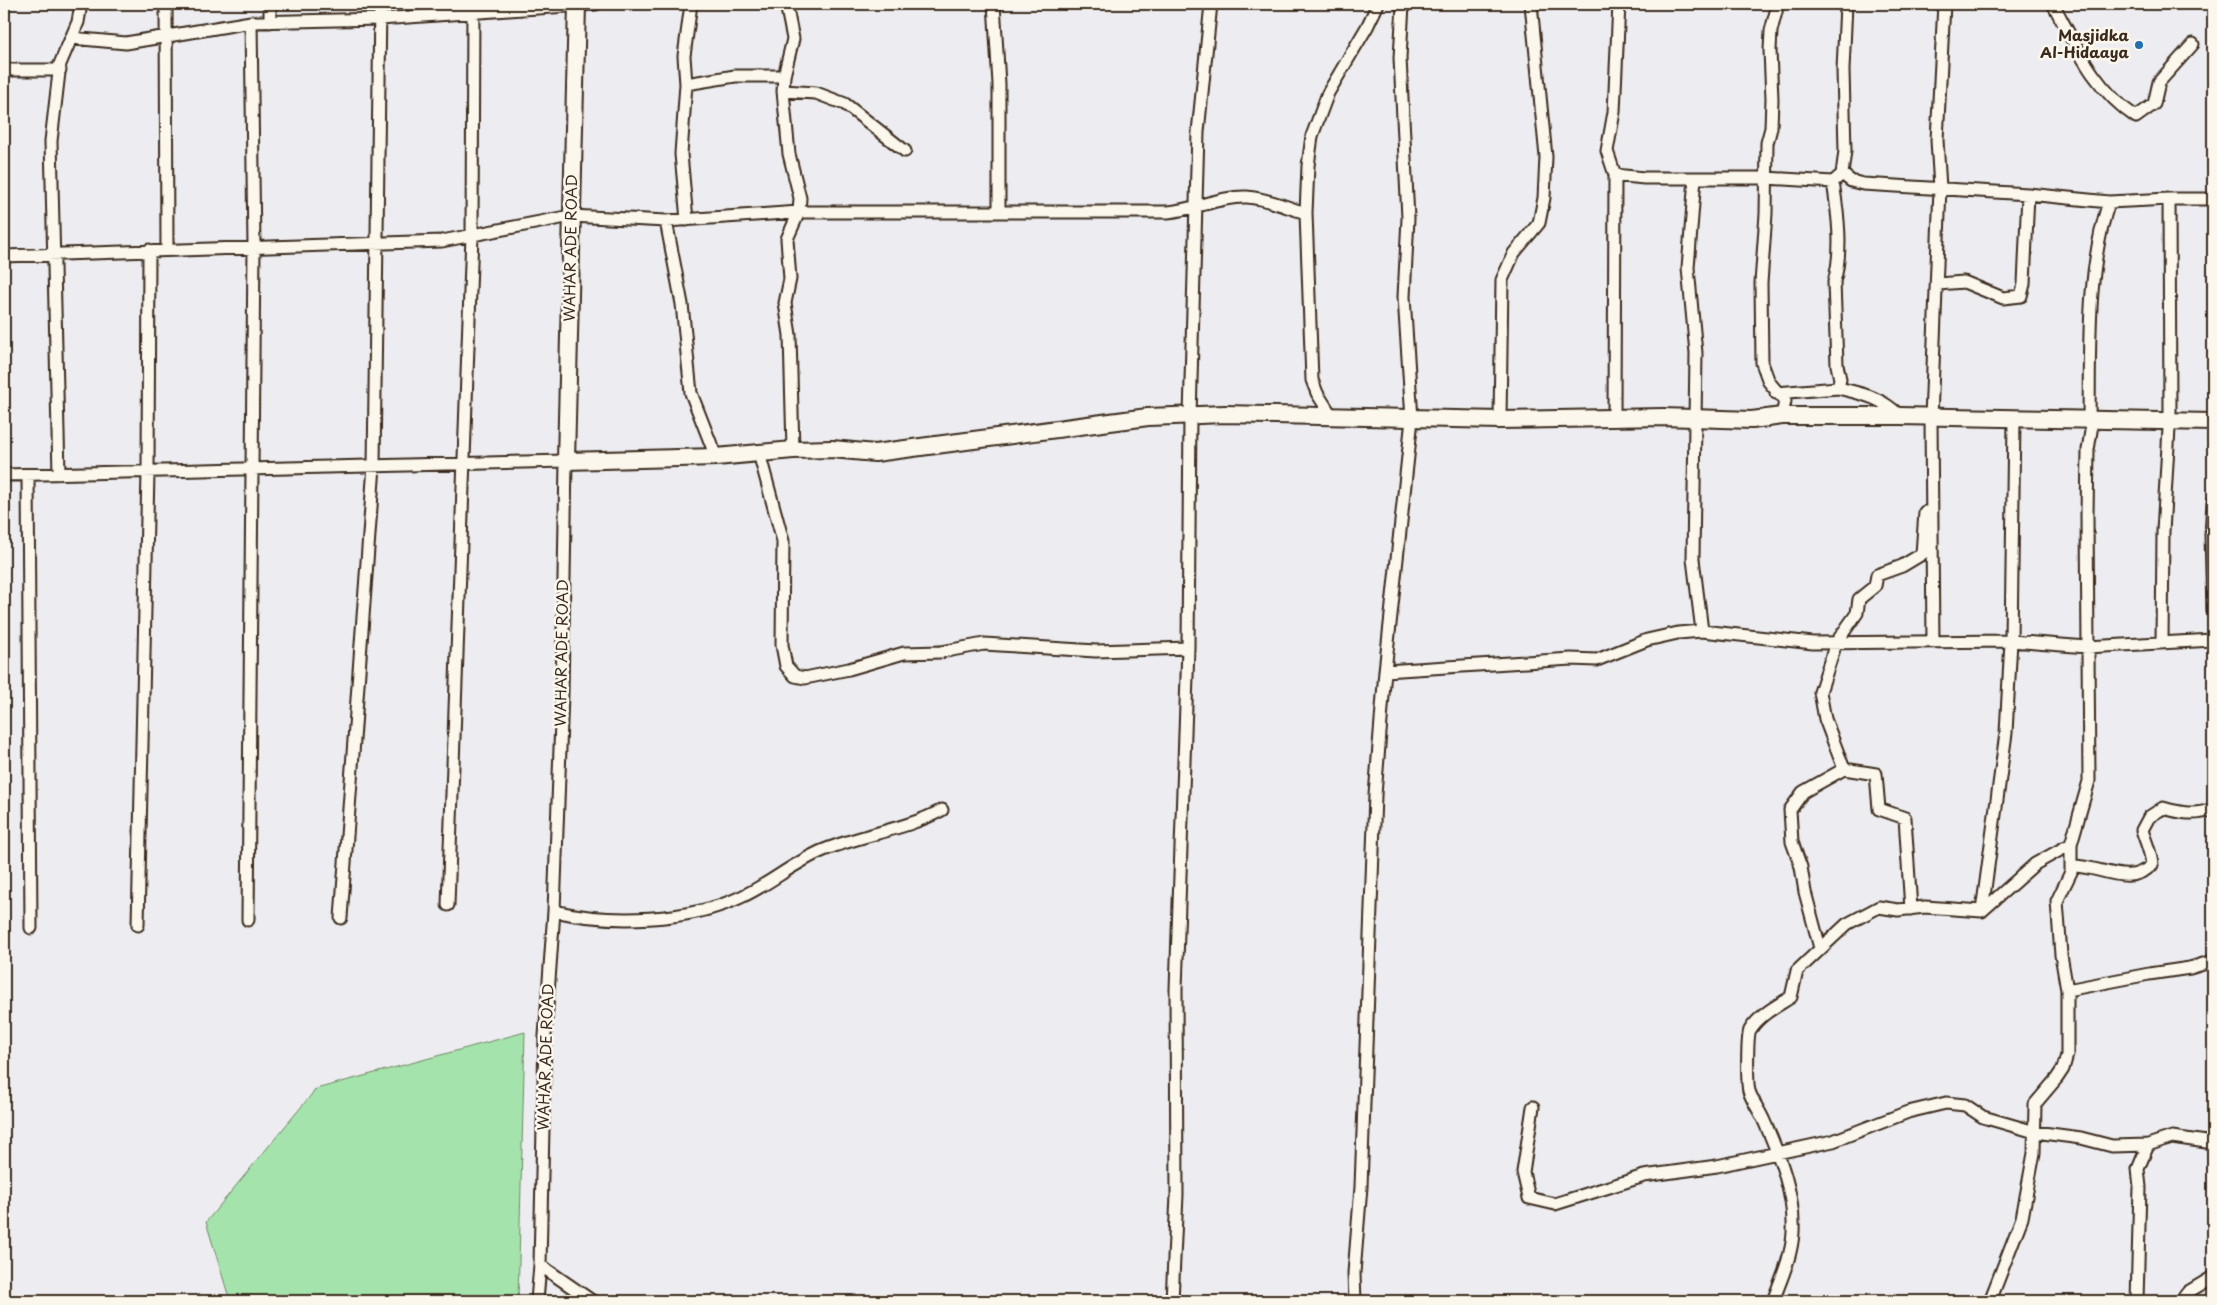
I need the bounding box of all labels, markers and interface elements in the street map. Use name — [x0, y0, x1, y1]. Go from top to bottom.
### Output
place label: Masjidka Al-Hidaaya — [2040, 23, 2130, 63]
marker: Masjidka Al-Hidaaya — [2133, 39, 2145, 51]
street label: WAHAR ADE ROAD — [557, 174, 582, 322]
street label: WAHAR ADE ROAD — [548, 579, 573, 727]
street label: WAHAR ADE ROAD — [530, 983, 559, 1131]

